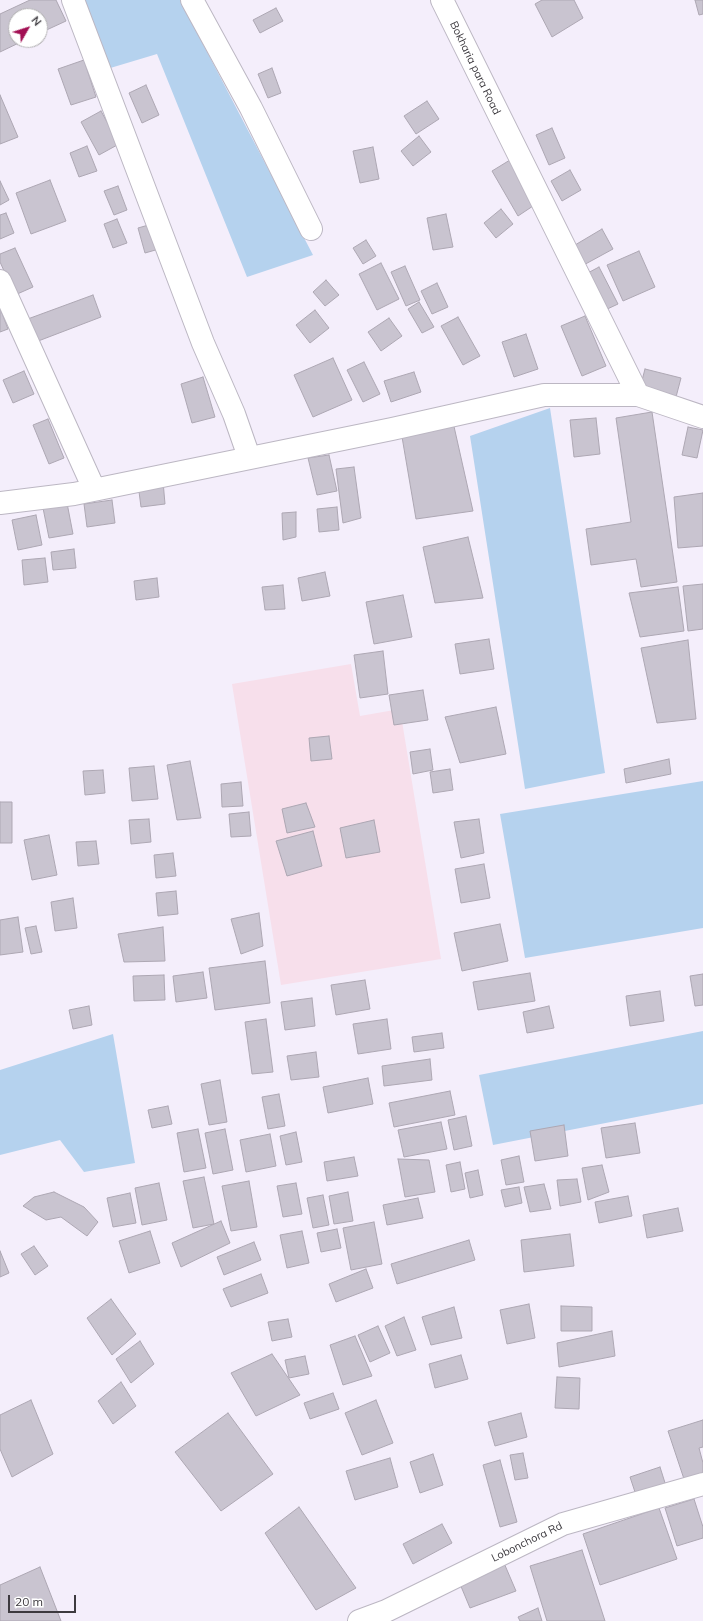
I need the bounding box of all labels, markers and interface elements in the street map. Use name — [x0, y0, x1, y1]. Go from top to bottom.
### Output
north arrow — [8, 8, 48, 48]
text: N — [28, 13, 45, 29]
street label: Bokharia para Road — [447, 19, 503, 117]
street label: Lobonchora Rd — [489, 1519, 565, 1565]
scale bar — [10, 1587, 78, 1613]
text: 20 m — [15, 1594, 43, 1609]

